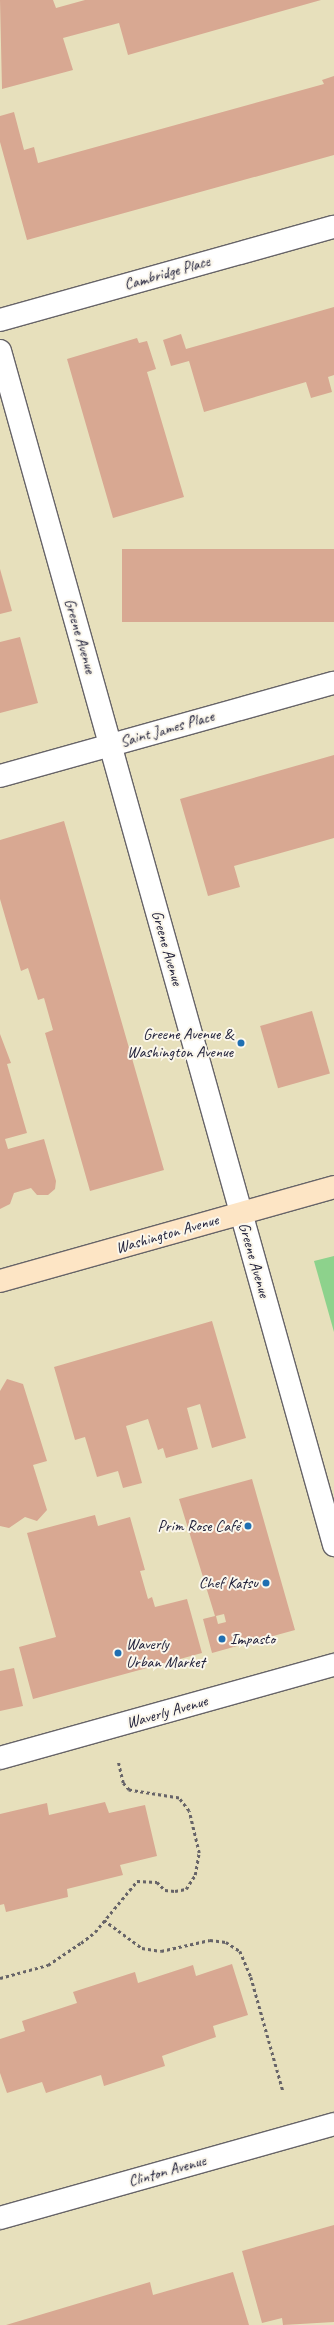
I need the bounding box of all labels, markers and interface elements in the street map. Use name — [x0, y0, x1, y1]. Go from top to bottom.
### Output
street label: Cambridge Place — [122, 252, 212, 294]
street label: Greene Avenue — [60, 596, 100, 676]
street label: Saint James Place — [118, 706, 216, 752]
street label: Greene Avenue — [147, 908, 187, 988]
place label: Greene Avenue & Washington Avenue — [127, 1024, 233, 1062]
marker: Greene Avenue & Washington Avenue — [236, 1038, 246, 1048]
street label: Washington Avenue — [113, 1210, 221, 1258]
street label: Greene Avenue — [234, 1220, 274, 1300]
place label: Prim Rose Café — [157, 1516, 240, 1536]
marker: Prim Rose Café — [243, 1521, 253, 1531]
place label: Chef Katsu — [198, 1573, 258, 1593]
marker: Chef Katsu — [261, 1578, 271, 1588]
place label: Impasto — [230, 1629, 275, 1649]
place label: Waverly Urban Market — [126, 1634, 205, 1672]
marker: Impasto — [217, 1634, 227, 1644]
marker: Waverly Urban Market — [113, 1648, 123, 1658]
street label: Waverly Avenue — [124, 1691, 210, 1733]
street label: Clinton Avenue — [126, 2151, 208, 2191]

